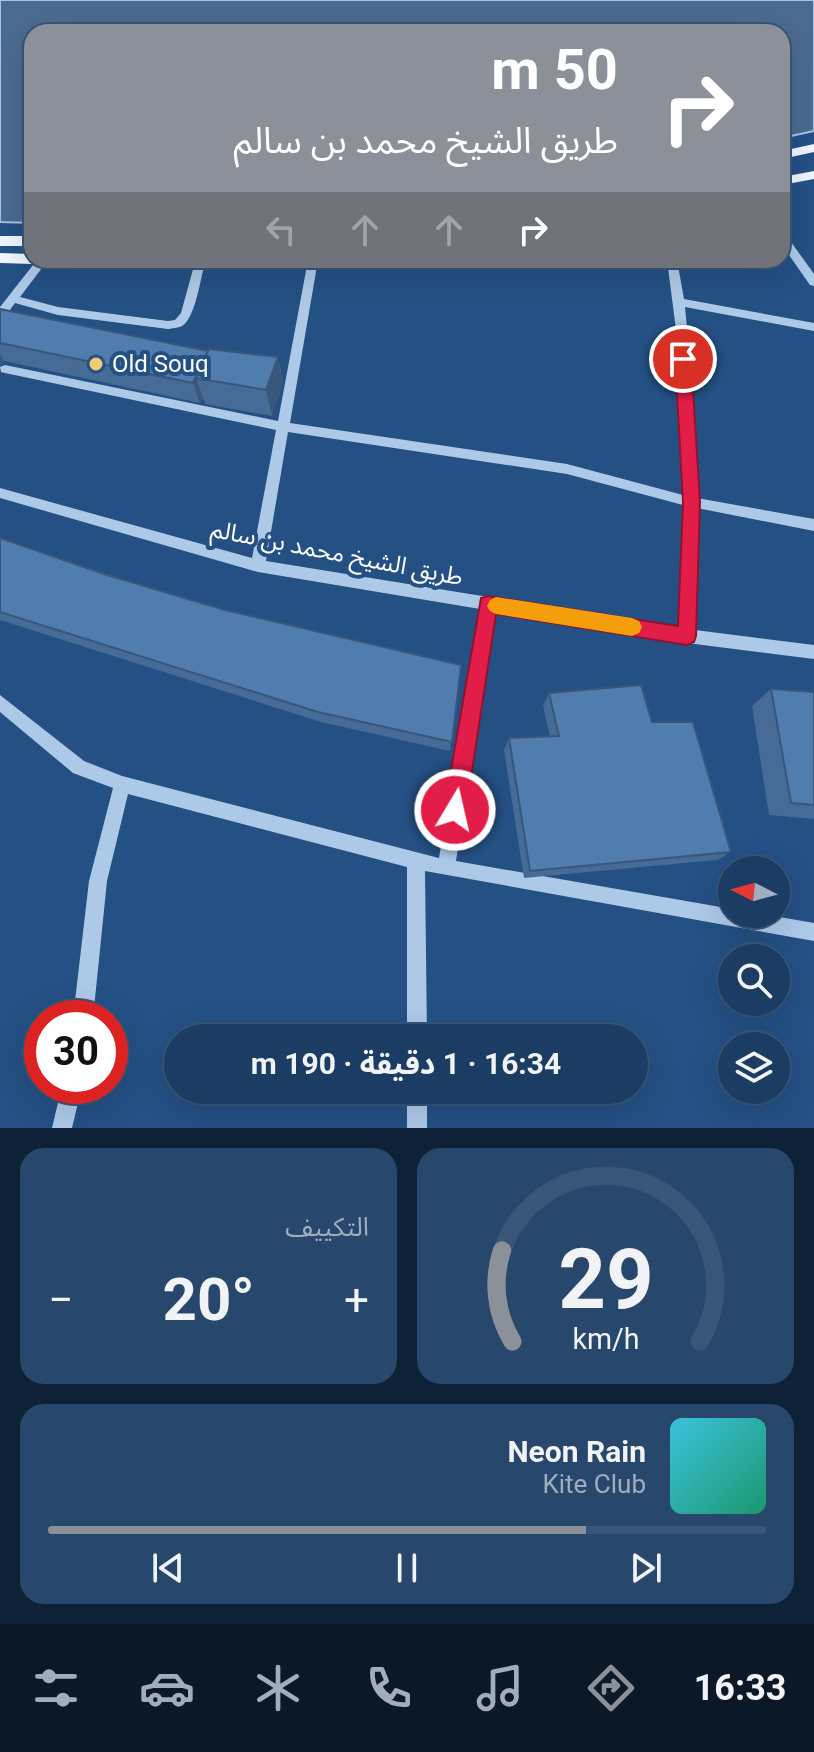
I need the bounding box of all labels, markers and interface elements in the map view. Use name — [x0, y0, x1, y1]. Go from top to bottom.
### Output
text: 50 m — [491, 37, 618, 103]
icon: right — [646, 56, 750, 160]
text: طريق الشيخ محمد بن سالم — [234, 120, 618, 162]
icon: left — [259, 208, 303, 252]
icon: ahead — [343, 208, 387, 252]
icon: ahead — [427, 208, 471, 252]
icon: right — [511, 208, 555, 252]
pin — [649, 325, 717, 393]
icon: arrive — [661, 337, 705, 381]
place label: Old Souq — [112, 350, 209, 378]
marker: Old Souq — [87, 355, 105, 373]
street label: طريق الشيخ محمد بن سالم — [208, 515, 465, 594]
position arrow — [413, 768, 497, 852]
north arrow — [718, 856, 790, 928]
map controls — [718, 856, 790, 1104]
button: search — [718, 944, 790, 1016]
speed limit sign: 30 — [24, 1000, 128, 1104]
button: layers — [718, 1032, 790, 1104]
text: 16:34 · 1 دقيقة · 190 m — [251, 1046, 561, 1081]
text: التكييف — [285, 1212, 369, 1242]
text: 29 — [558, 1231, 653, 1328]
text: 20° — [162, 1264, 255, 1335]
text: − — [48, 1274, 73, 1326]
text: + — [344, 1274, 369, 1326]
text: km/h — [572, 1322, 639, 1356]
text: Neon Rain — [507, 1434, 646, 1469]
text: Kite Club — [542, 1469, 646, 1499]
icon: previous — [146, 1546, 190, 1590]
icon: pause — [385, 1546, 429, 1590]
icon: next — [624, 1546, 668, 1590]
icon: filters — [28, 1660, 84, 1716]
icon: car — [139, 1660, 195, 1716]
icon: climate — [250, 1660, 306, 1716]
icon: phone — [361, 1660, 417, 1716]
icon: music — [472, 1660, 528, 1716]
icon: directions — [583, 1660, 639, 1716]
text: 16:33 — [694, 1667, 786, 1709]

